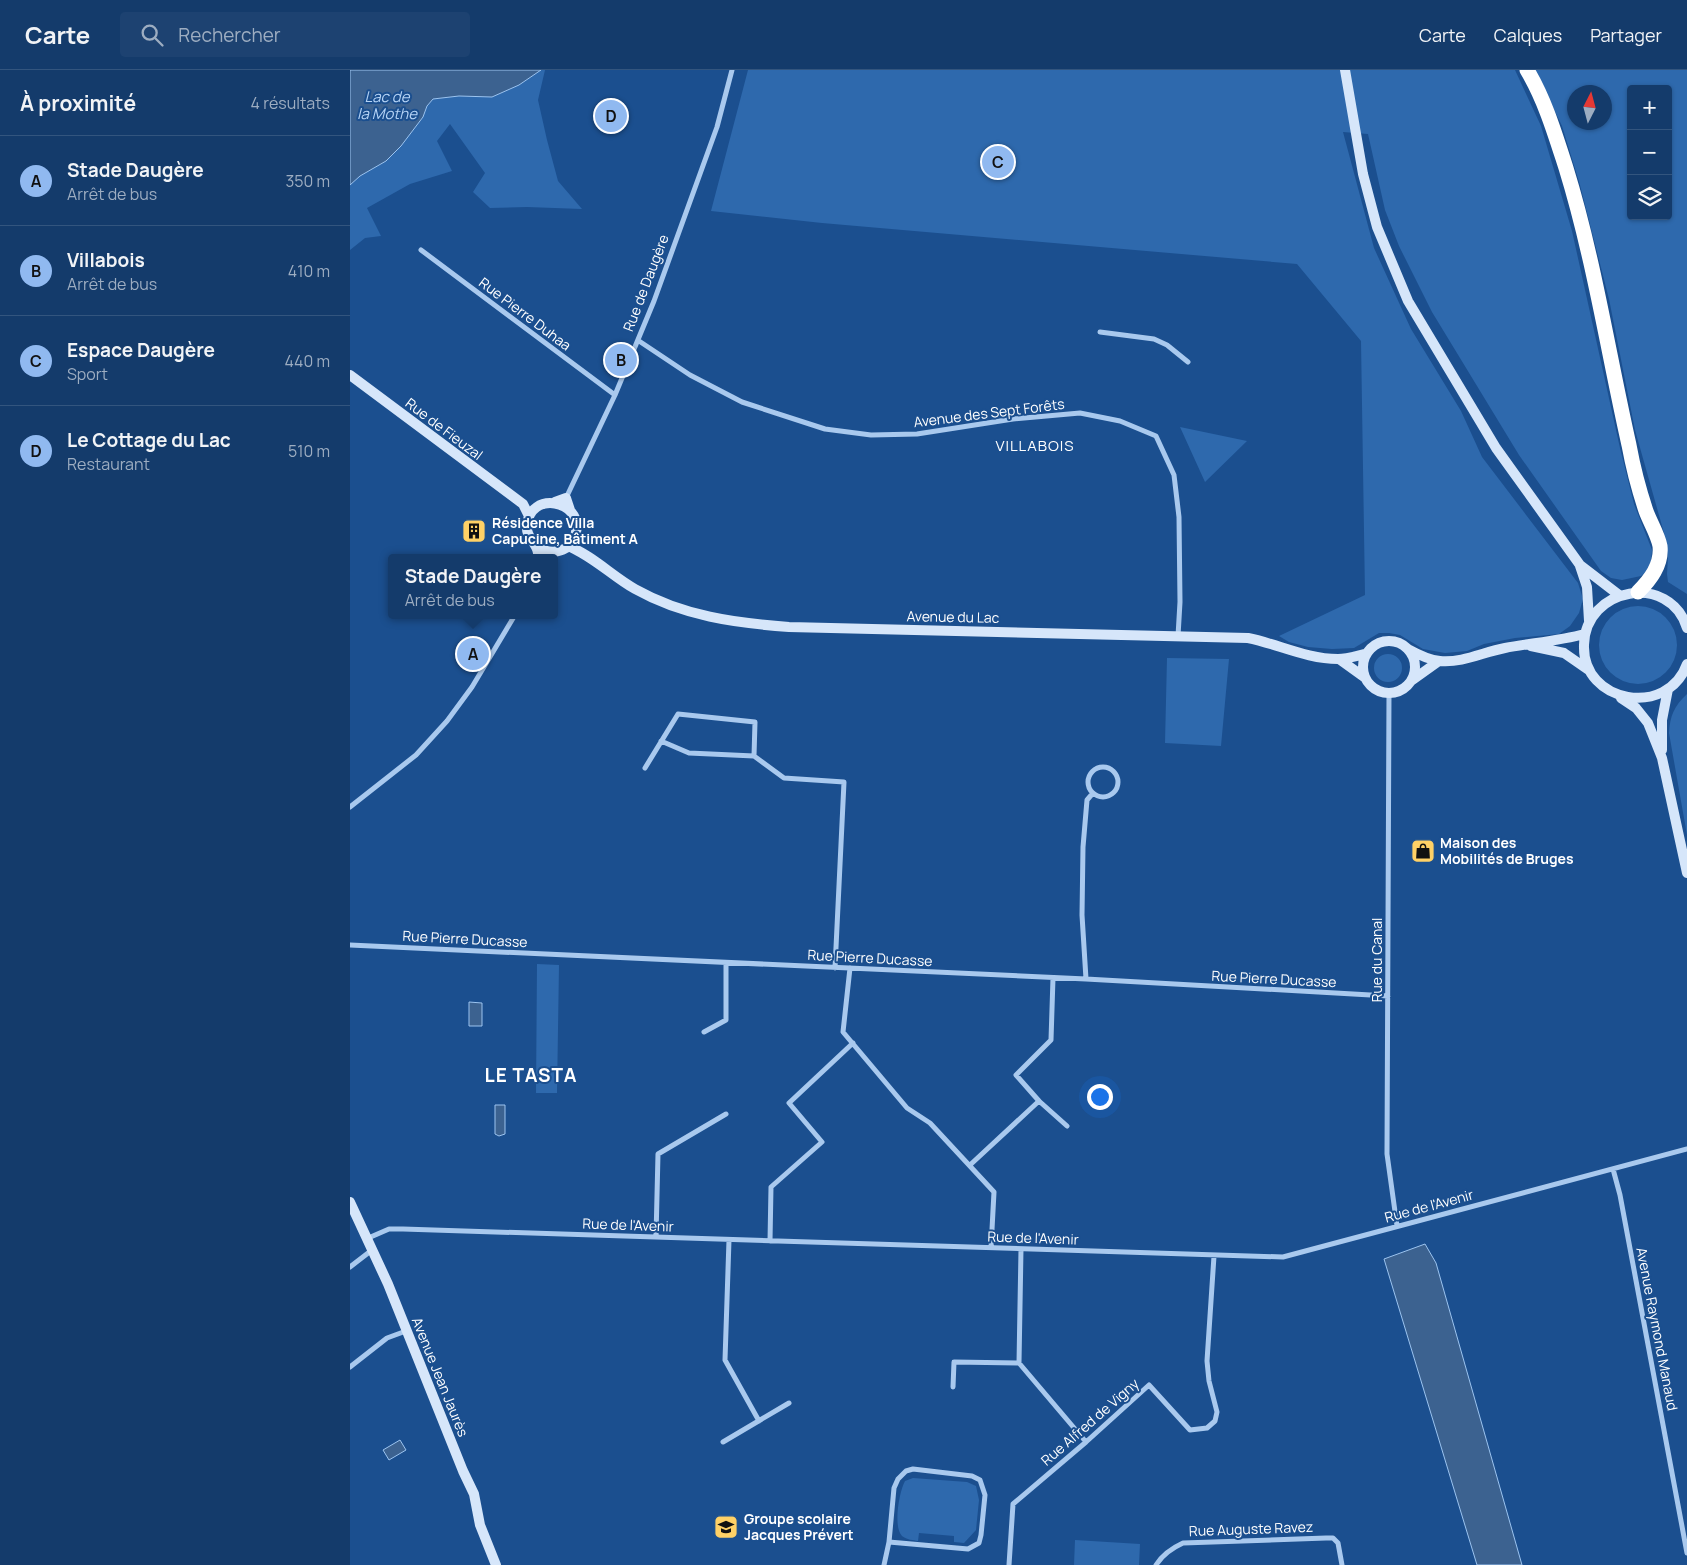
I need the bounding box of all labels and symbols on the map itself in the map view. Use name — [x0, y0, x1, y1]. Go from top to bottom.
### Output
north arrow — [1567, 85, 1612, 130]
water label: Lac de la Mothe — [357, 86, 418, 124]
pin: D — [595, 97, 627, 135]
pin: C — [982, 143, 1014, 181]
street label: Rue de Daugère — [618, 232, 673, 334]
street label: Rue Pierre Duhaa — [475, 273, 575, 354]
pin: B — [605, 341, 637, 379]
street label: Rue de Fieuzal — [402, 393, 487, 464]
street label: Avenue des Sept Forêts — [912, 394, 1066, 431]
district label: VILLABOIS — [995, 435, 1075, 456]
place label: Résidence Villa Capucine, Bâtiment A — [492, 513, 639, 548]
building icon: Résidence Villa Capucine, Bâtiment A — [461, 518, 487, 544]
street label: Avenue du Lac — [906, 606, 1000, 627]
pin: A — [457, 635, 489, 673]
place label: Maison des Mobilités de Bruges — [1440, 833, 1574, 868]
shop icon: Maison des Mobilités de Bruges — [1410, 838, 1436, 864]
street label: Rue du Canal — [1367, 918, 1386, 1002]
street label: Rue Pierre Ducasse — [402, 926, 528, 951]
street label: Rue Pierre Ducasse — [807, 945, 933, 970]
street label: Rue Pierre Ducasse — [1211, 966, 1337, 991]
district label: LE TASTA — [485, 1062, 577, 1088]
your location — [1087, 1084, 1113, 1110]
street label: Rue de l'Avenir — [1382, 1185, 1475, 1227]
street label: Rue de l'Avenir — [582, 1213, 674, 1236]
street label: Rue de l'Avenir — [987, 1226, 1079, 1249]
street label: Avenue Raymond Manaud — [1632, 1246, 1683, 1412]
street label: Avenue Jean Jaurès — [408, 1314, 473, 1439]
street label: Rue Alfred de Vigny — [1037, 1373, 1143, 1469]
place label: Groupe scolaire Jacques Prévert — [744, 1509, 854, 1544]
school or university icon: Groupe scolaire Jacques Prévert — [713, 1514, 739, 1540]
street label: Rue Auguste Ravez — [1189, 1517, 1313, 1540]

